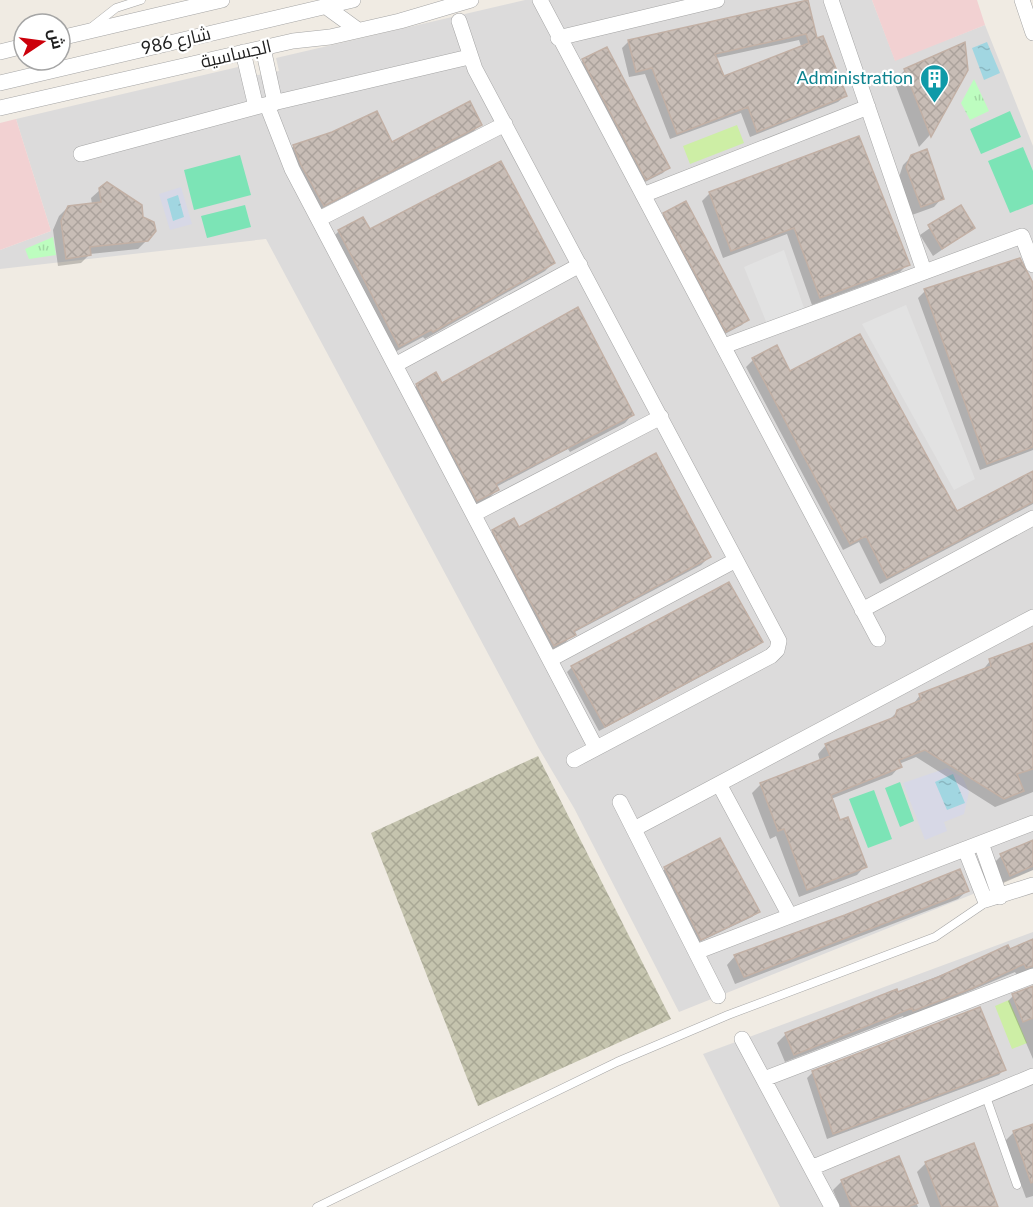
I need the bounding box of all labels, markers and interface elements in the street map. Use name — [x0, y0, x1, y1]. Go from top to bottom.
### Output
north arrow — [12, 12, 72, 72]
street label: شارع 986 — [139, 21, 213, 61]
text: ش — [45, 26, 69, 51]
street label: الجساسية — [198, 34, 273, 72]
building icon: Administration — [918, 62, 950, 104]
place label: Administration — [797, 66, 913, 88]

